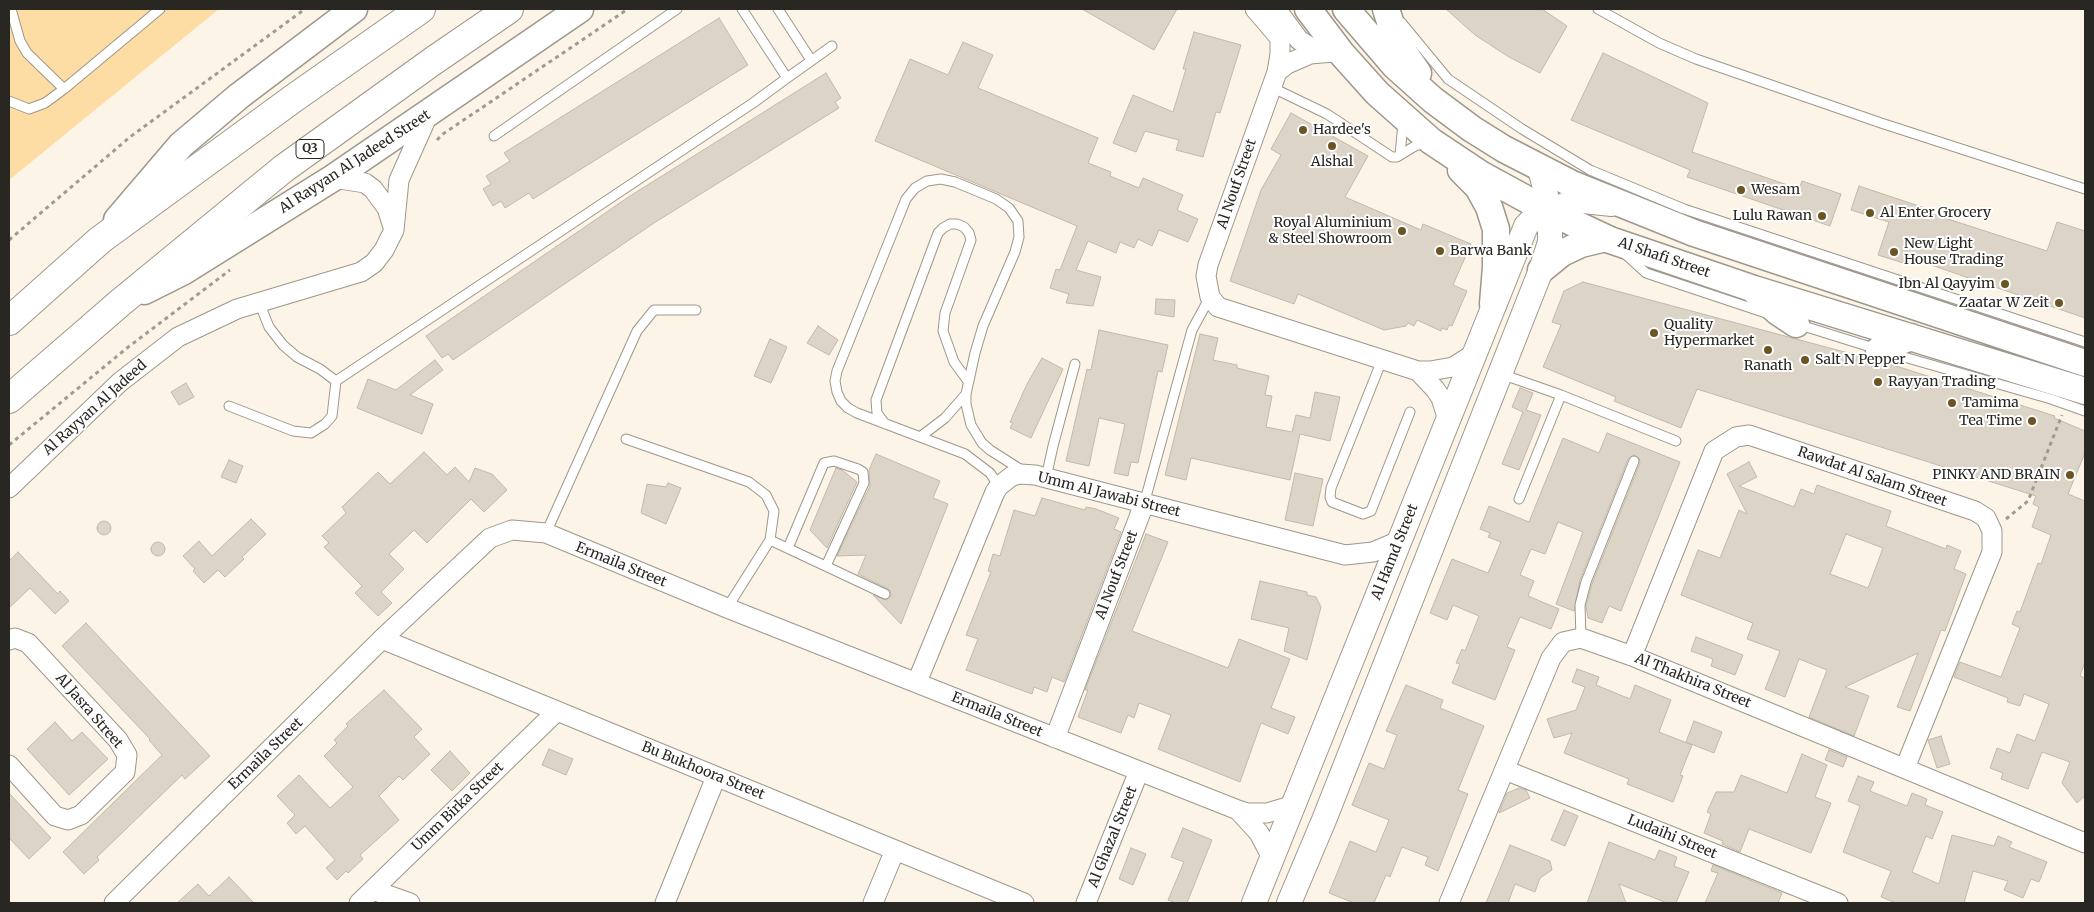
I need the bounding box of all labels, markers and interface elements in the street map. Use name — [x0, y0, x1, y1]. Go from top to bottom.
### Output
street label: Al Rayyan Al Jadeed Street — [276, 107, 434, 217]
place label: Hardee's — [1313, 122, 1371, 138]
marker: Hardee's — [1297, 124, 1309, 136]
street label: Al Nouf Street — [1214, 137, 1260, 231]
road number: Q3 — [296, 140, 324, 158]
marker: Alshal — [1326, 140, 1338, 152]
place label: Alshal — [1311, 154, 1353, 170]
place label: Wesam — [1751, 182, 1800, 198]
marker: Wesam — [1735, 184, 1747, 196]
place label: Al Enter Grocery — [1880, 205, 1991, 221]
marker: Al Enter Grocery — [1864, 207, 1876, 219]
place label: Lulu Rawan — [1733, 208, 1812, 224]
marker: Lulu Rawan — [1816, 210, 1828, 222]
place label: Royal Aluminium & Steel Showroom — [1268, 215, 1392, 248]
marker: Royal Aluminium & Steel Showroom — [1396, 225, 1408, 237]
street label: Al Shafi Street — [1616, 234, 1712, 282]
place label: New Light House Trading — [1904, 236, 2003, 268]
place label: Barwa Bank — [1450, 243, 1532, 259]
marker: Barwa Bank — [1434, 245, 1446, 257]
marker: New Light House Trading — [1888, 246, 1900, 258]
place label: Ibn Al Qayyim — [1898, 276, 1995, 292]
marker: Ibn Al Qayyim — [1999, 278, 2011, 290]
place label: Zaatar W Zeit — [1959, 295, 2049, 311]
marker: Zaatar W Zeit — [2053, 297, 2065, 309]
place label: Quality Hypermarket — [1664, 317, 1754, 350]
marker: Quality Hypermarket — [1648, 327, 1660, 339]
marker: Ranath — [1762, 344, 1774, 356]
place label: Salt N Pepper — [1815, 352, 1906, 368]
marker: Salt N Pepper — [1799, 354, 1811, 366]
street label: Al Rayyan Al Jadeed — [40, 357, 150, 459]
place label: Ranath — [1744, 358, 1792, 374]
place label: Rayyan Trading — [1888, 374, 1996, 390]
marker: Rayyan Trading — [1872, 376, 1884, 388]
place label: Tamima — [1962, 395, 2019, 411]
marker: Tamima — [1946, 397, 1958, 409]
place label: Tea Time — [1959, 413, 2022, 429]
marker: Tea Time — [2026, 415, 2038, 427]
street label: Rawdat Al Salam Street — [1795, 444, 1949, 510]
place label: PINKY AND BRAIN — [1932, 467, 2060, 483]
street label: Umm Al Jawabi Street — [1036, 469, 1182, 521]
marker: PINKY AND BRAIN — [2064, 469, 2076, 481]
street label: Al Hamd Street — [1368, 502, 1422, 602]
street label: Al Nouf Street — [1092, 528, 1142, 622]
street label: Ermaila Street — [573, 539, 669, 591]
street label: Al Thakhira Street — [1632, 650, 1754, 712]
street label: Al Jasra Street — [52, 670, 126, 752]
street label: Ermaila Street — [949, 689, 1045, 741]
street label: Ermaila Street — [226, 714, 306, 794]
street label: Bu Bukhoora Street — [639, 739, 767, 803]
street label: Umm Birka Street — [409, 759, 507, 855]
street label: Al Ghazal Street — [1085, 784, 1141, 890]
street label: Ludaihi Street — [1625, 811, 1719, 863]

